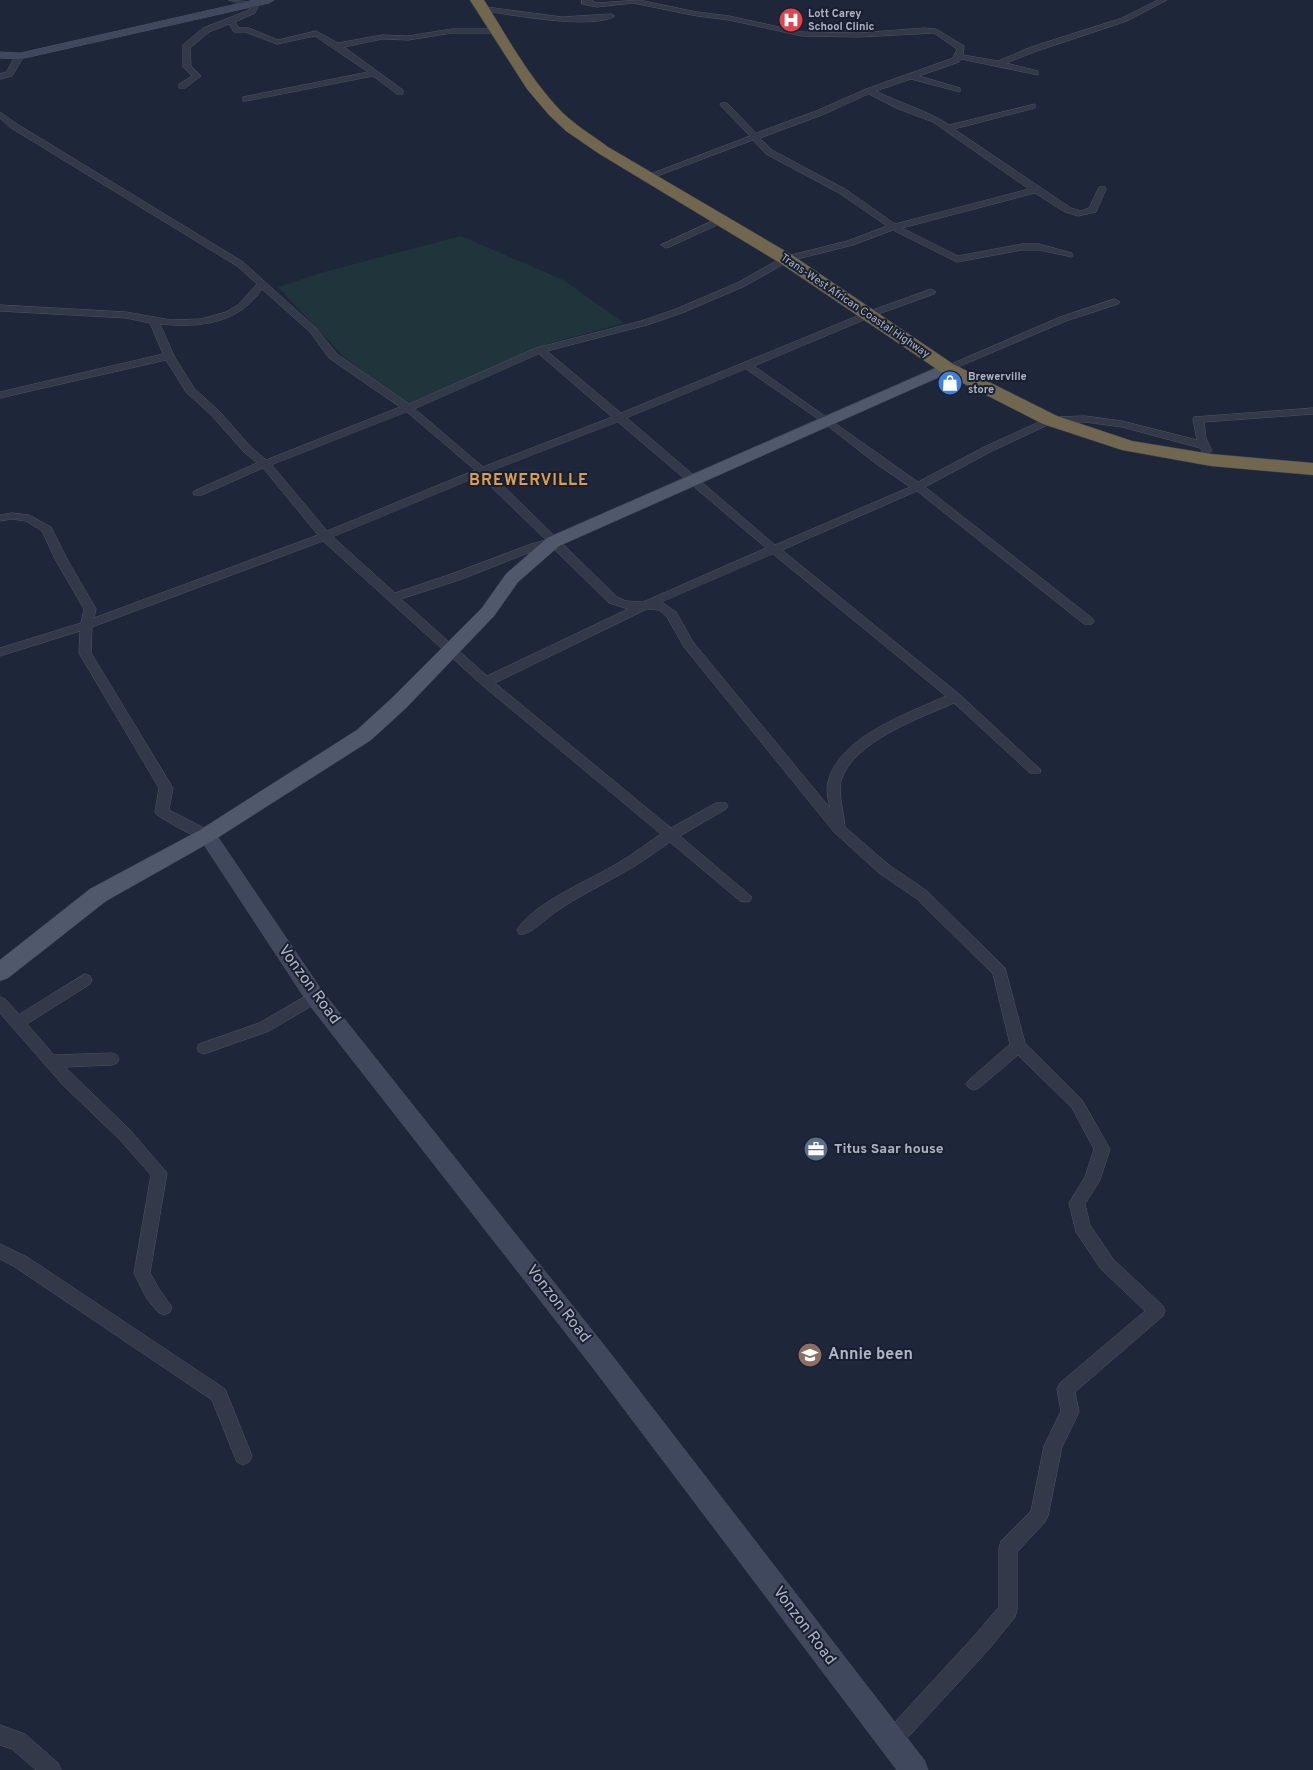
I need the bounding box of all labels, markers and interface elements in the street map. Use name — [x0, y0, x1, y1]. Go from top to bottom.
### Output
hospital icon: Lott Carey School Clinic — [778, 7, 804, 33]
place label: Lott Carey School Clinic — [808, 7, 875, 34]
street label: Trans-West African Coastal Highway — [778, 251, 932, 361]
shop icon: Brewerville store — [937, 370, 963, 396]
place label: Brewerville store — [968, 370, 1027, 397]
district label: BREWERVILLE — [469, 471, 589, 491]
street label: Vonzon Road — [273, 941, 345, 1029]
office icon: Titus Saar house — [803, 1136, 829, 1162]
place label: Titus Saar house — [834, 1141, 944, 1158]
street label: Vonzon Road — [521, 1261, 595, 1347]
school or university icon: Annie been — [797, 1342, 823, 1368]
place label: Annie been — [828, 1345, 913, 1365]
street label: Vonzon Road — [768, 1583, 840, 1669]

